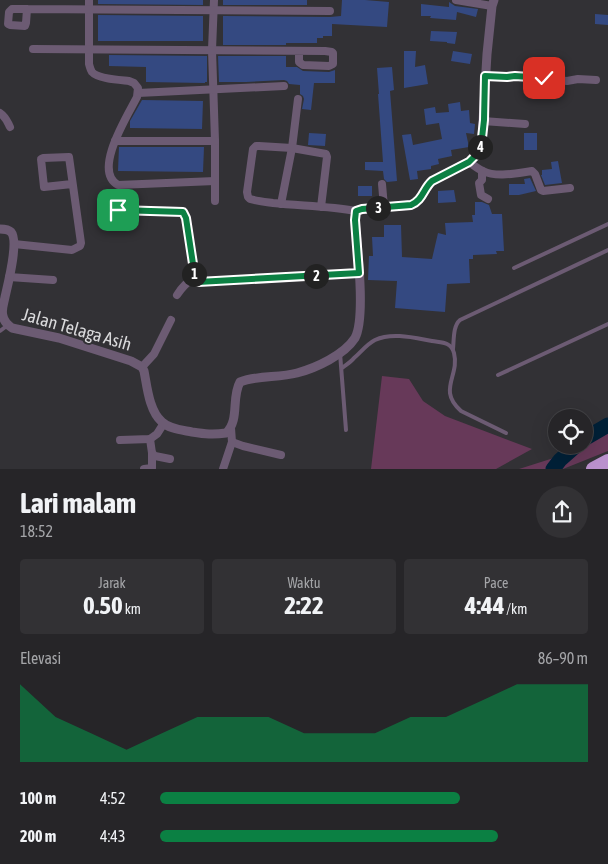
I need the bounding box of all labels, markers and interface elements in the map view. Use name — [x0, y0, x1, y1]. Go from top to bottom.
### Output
pin — [523, 57, 565, 99]
icon: check — [530, 64, 558, 92]
pin: 4 — [468, 134, 492, 160]
text: 4 — [477, 139, 484, 155]
pin — [97, 189, 139, 231]
icon: arrive — [104, 196, 132, 224]
pin: 3 — [366, 196, 390, 220]
text: 3 — [375, 200, 382, 216]
pin: 1 — [182, 262, 206, 286]
pin: 2 — [304, 264, 328, 288]
text: 1 — [191, 266, 198, 282]
text: 2 — [313, 268, 320, 284]
street label: Jalan Telaga Asih — [20, 303, 134, 355]
map controls — [548, 409, 593, 454]
button: locate — [548, 409, 593, 454]
button: share — [536, 486, 588, 538]
text: Lari malam — [20, 487, 136, 519]
text: 18:52 — [20, 522, 53, 540]
text: Jarak — [98, 575, 126, 591]
text: Waktu — [287, 575, 321, 591]
text: Pace — [484, 575, 508, 591]
text: 0.50 — [83, 591, 123, 619]
text: 2:22 — [284, 591, 324, 619]
text: 4:44 — [465, 591, 504, 619]
text: km — [123, 601, 141, 617]
text: /km — [504, 601, 527, 617]
text: Elevasi — [20, 649, 61, 667]
text: 86–90 m — [538, 649, 588, 667]
text: 100 m — [20, 789, 56, 807]
text: 4:52 — [100, 789, 125, 807]
text: 200 m — [20, 827, 56, 845]
text: 4:43 — [100, 827, 125, 845]

